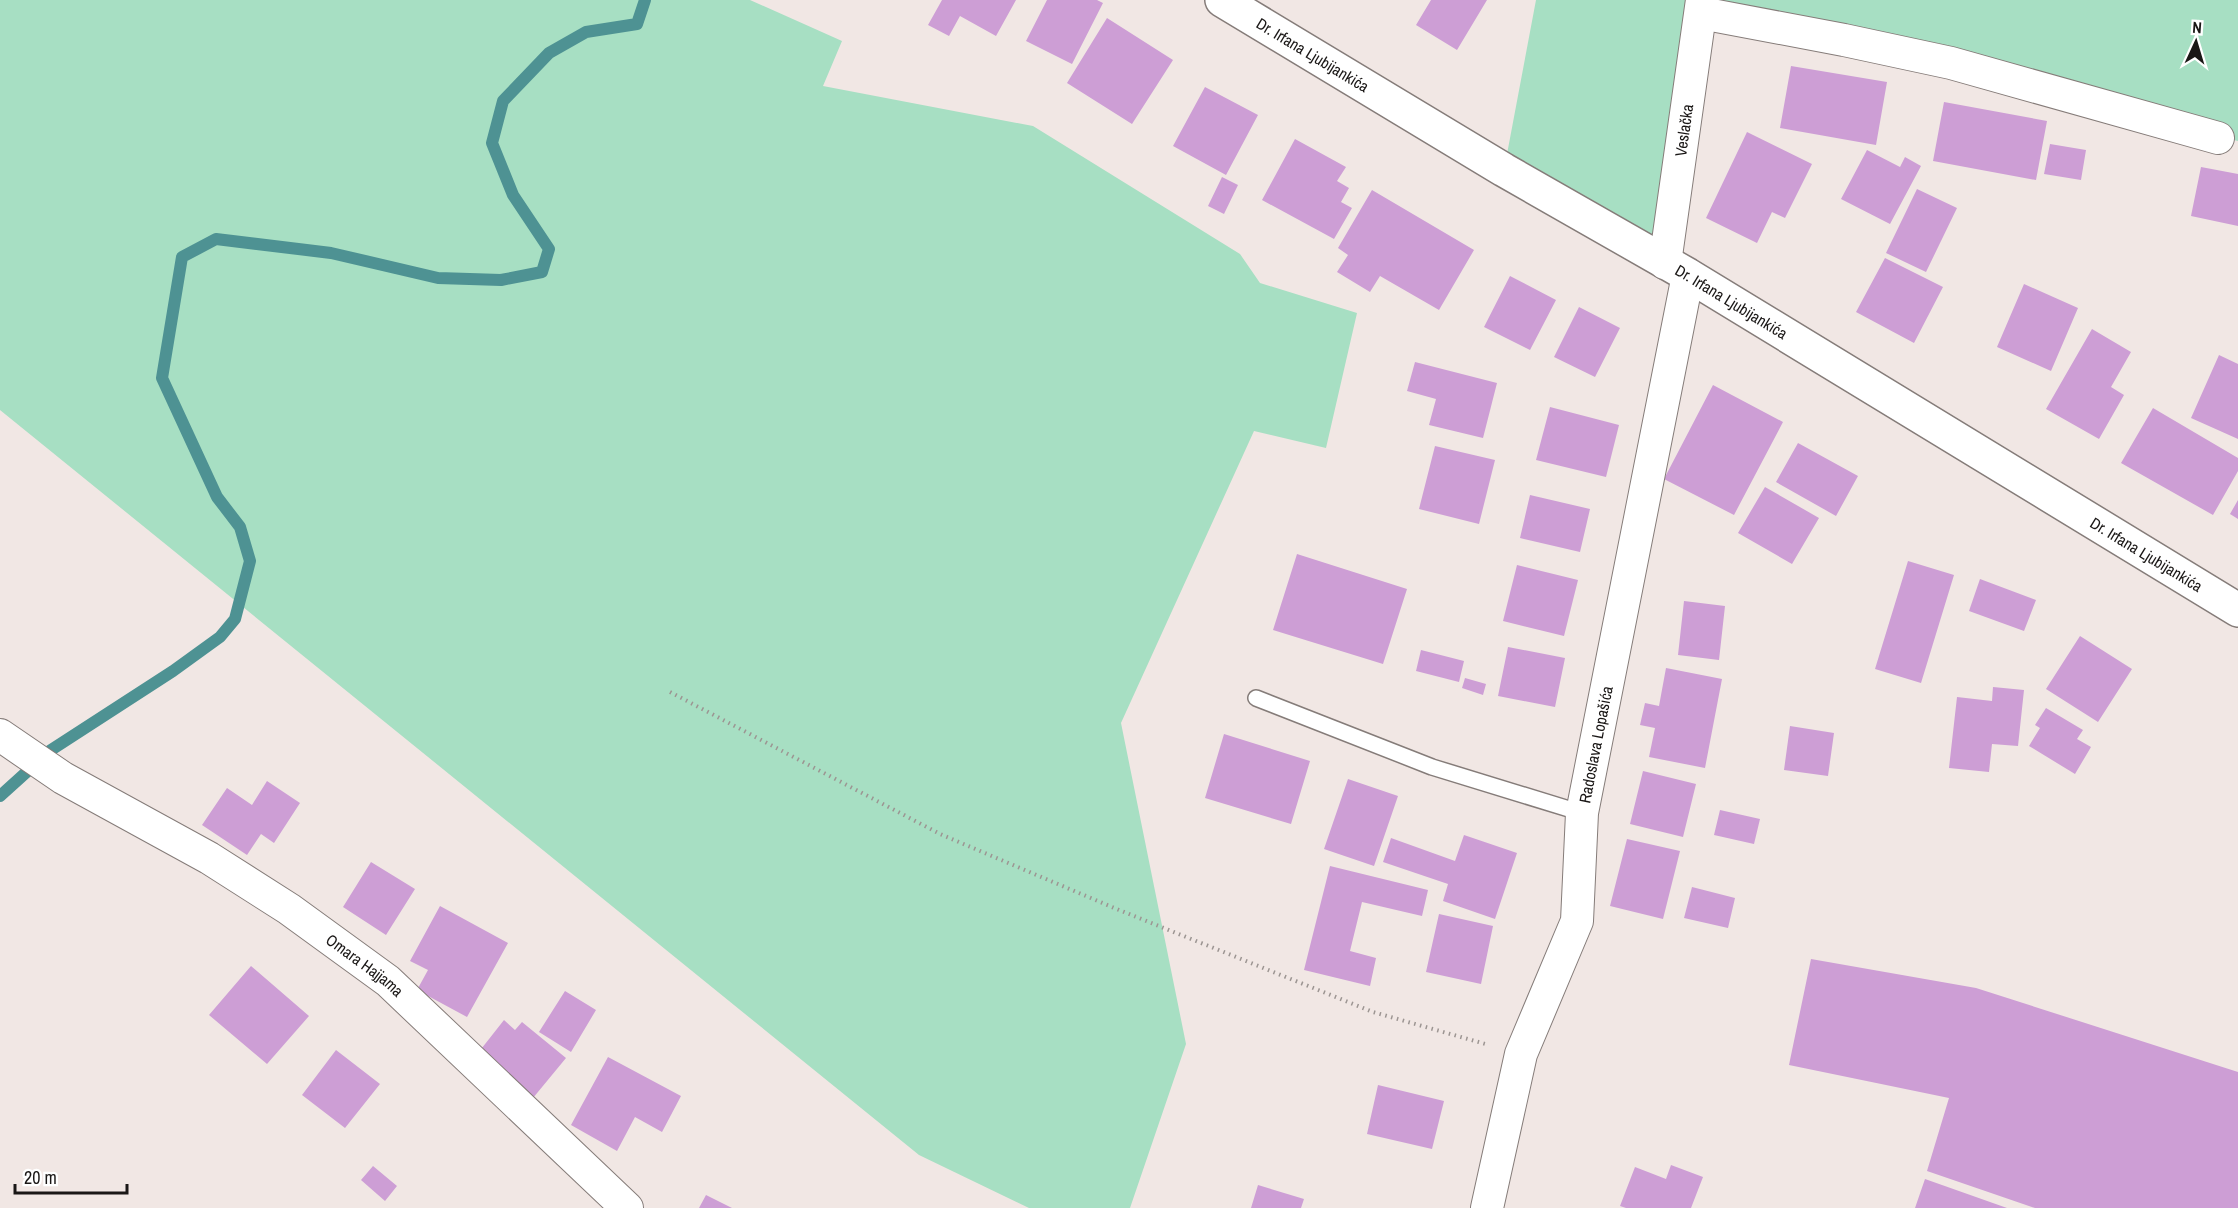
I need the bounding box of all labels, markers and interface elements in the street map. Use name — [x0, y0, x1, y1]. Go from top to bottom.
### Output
street label: Dr. Irfana Ljubijankića — [1252, 12, 1374, 97]
north arrow — [2166, 12, 2226, 72]
text: N — [2192, 16, 2203, 38]
street label: Veslačka — [1669, 102, 1698, 158]
street label: Dr. Irfana Ljubijankića — [1671, 259, 1792, 344]
street label: Dr. Irfana Ljubijankića — [2086, 512, 2207, 597]
street label: Radoslava Lopašića — [1573, 683, 1618, 805]
street label: Omara Hajjama — [322, 929, 409, 1002]
scale bar — [15, 1157, 128, 1195]
text: 20 m — [24, 1165, 57, 1190]

